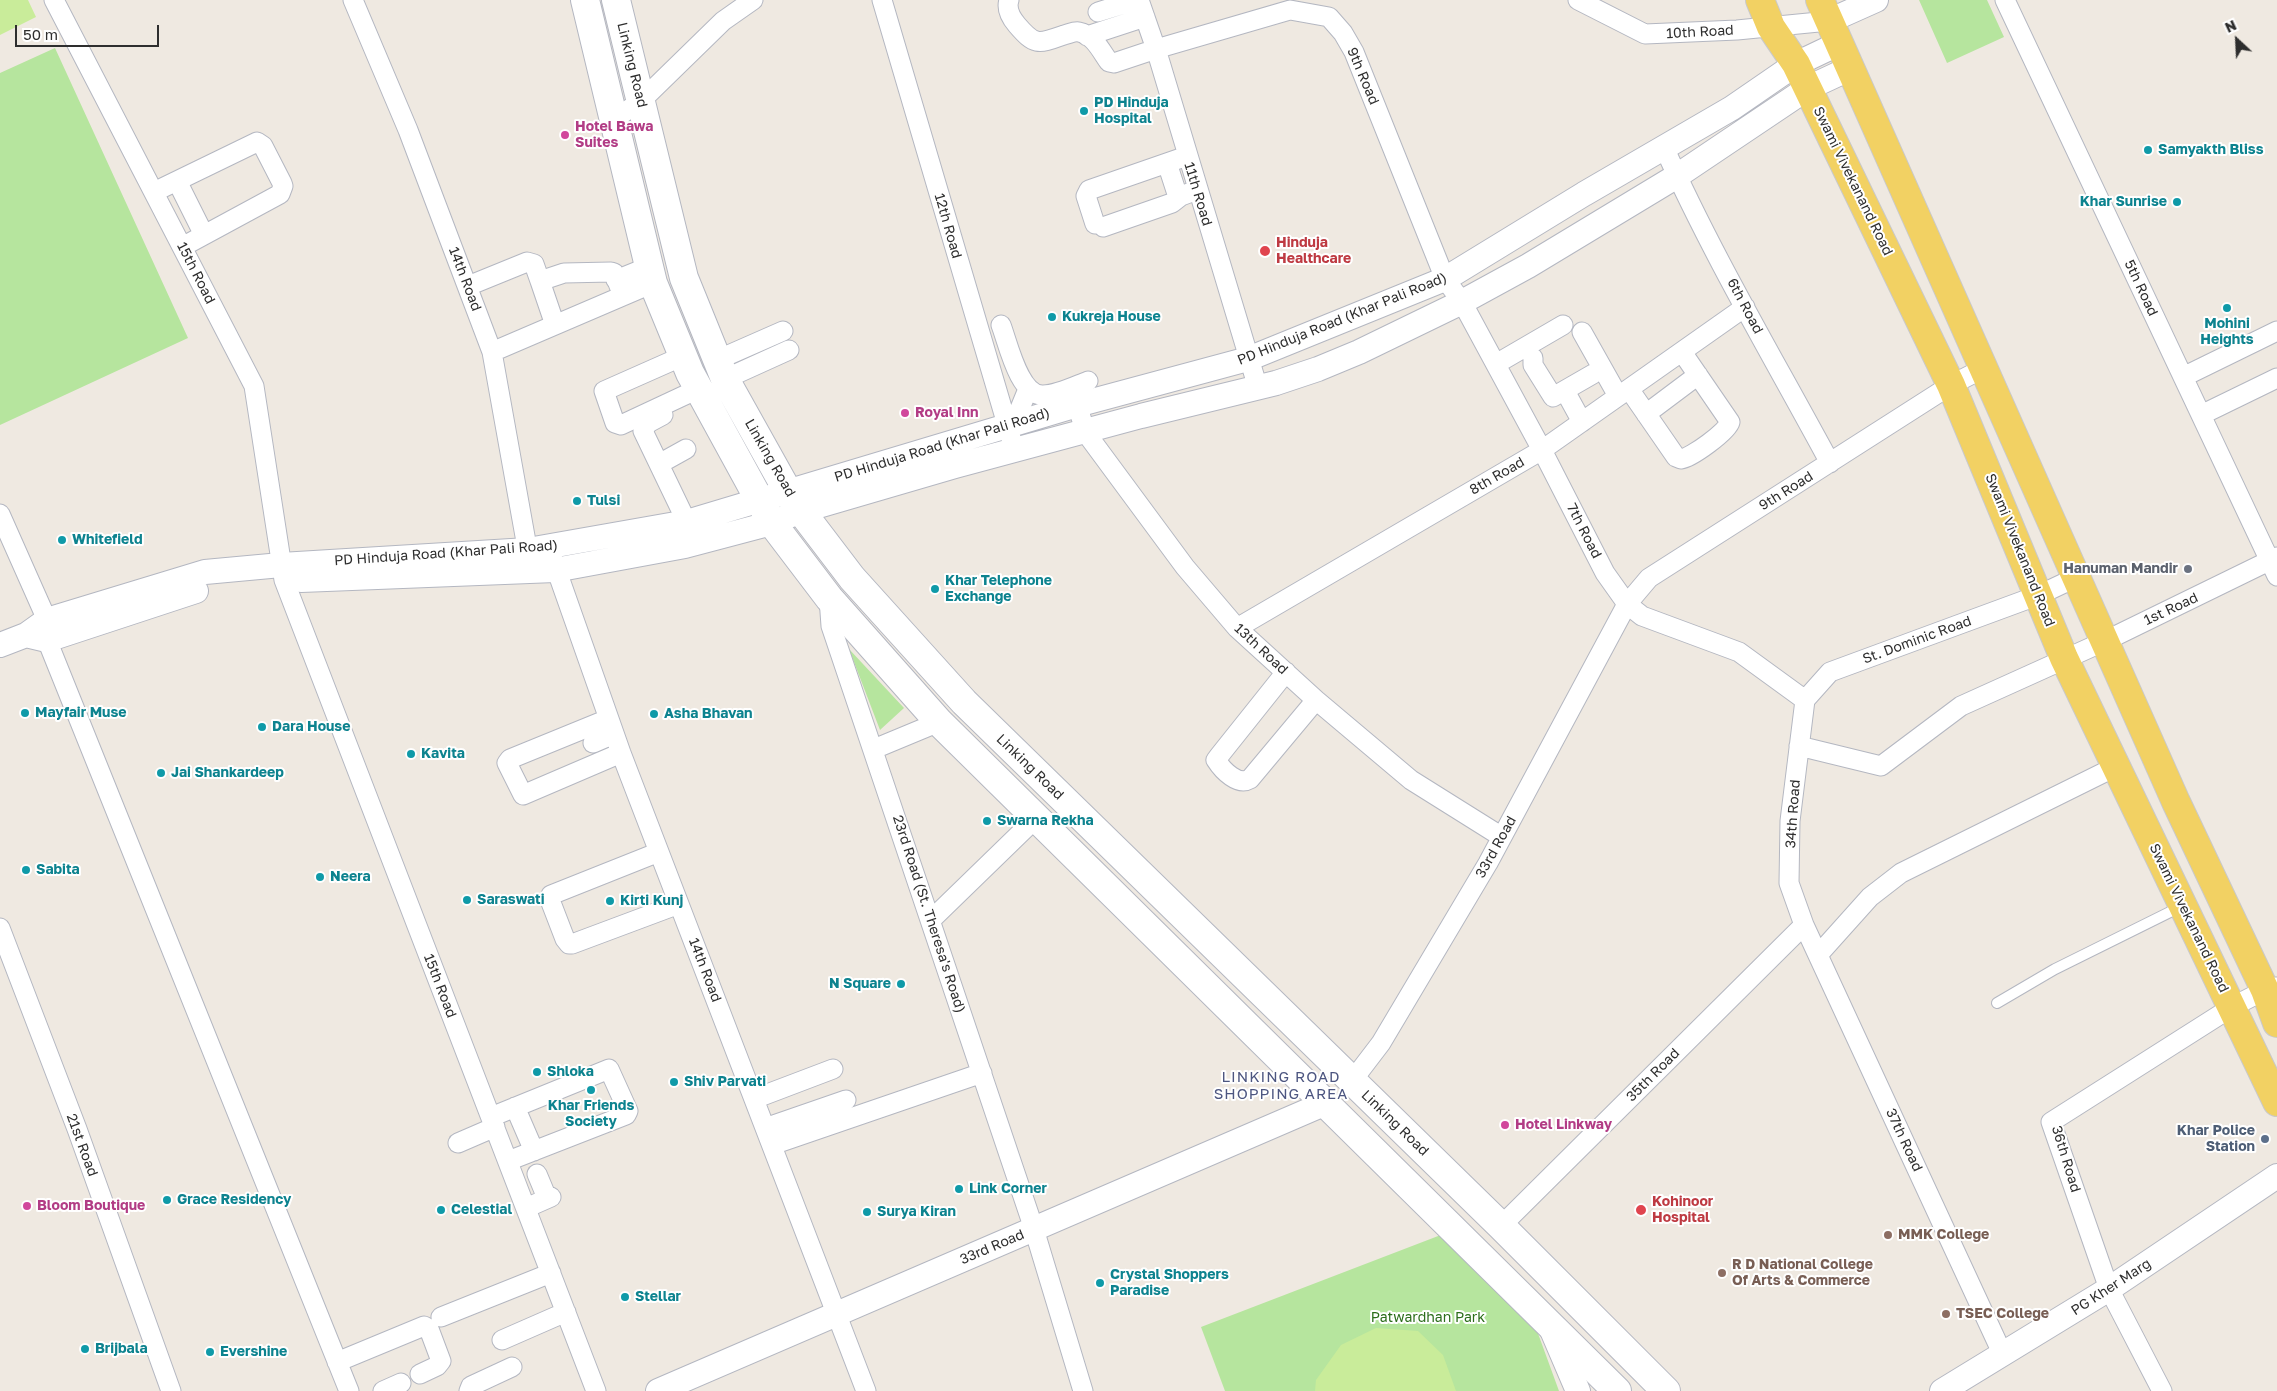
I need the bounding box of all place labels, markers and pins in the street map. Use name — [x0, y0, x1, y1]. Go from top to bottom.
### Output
place label: PD Hinduja Hospital — [1094, 95, 1169, 128]
marker: PD Hinduja Hospital — [1078, 105, 1090, 117]
place label: Hotel Bawa Suites — [575, 119, 653, 152]
marker: Hotel Bawa Suites — [559, 129, 571, 141]
place label: Samyakth Bliss — [2158, 142, 2264, 158]
marker: Samyakth Bliss — [2142, 144, 2154, 156]
place label: Khar Sunrise — [2080, 194, 2167, 210]
marker: Khar Sunrise — [2171, 196, 2183, 208]
place label: Hinduja Healthcare — [1276, 235, 1351, 268]
marker: Hinduja Healthcare — [1258, 244, 1272, 258]
marker: Mohini Heights — [2221, 302, 2233, 314]
place label: Kukreja House — [1062, 309, 1161, 325]
marker: Kukreja House — [1046, 311, 1058, 323]
place label: Mohini Heights — [2200, 316, 2254, 348]
place label: Royal Inn — [915, 405, 979, 421]
marker: Royal Inn — [899, 407, 911, 419]
place label: Tulsi — [587, 493, 620, 509]
marker: Tulsi — [571, 495, 583, 507]
place label: Whitefield — [72, 532, 143, 548]
marker: Whitefield — [56, 534, 68, 546]
place label: Hanuman Mandir — [2063, 561, 2178, 577]
marker: Hanuman Mandir — [2182, 563, 2194, 575]
place label: Khar Telephone Exchange — [945, 573, 1052, 606]
marker: Khar Telephone Exchange — [929, 583, 941, 595]
place label: Mayfair Muse — [35, 705, 127, 721]
place label: Asha Bhavan — [664, 706, 753, 722]
marker: Mayfair Muse — [19, 707, 31, 719]
marker: Asha Bhavan — [648, 708, 660, 720]
place label: Dara House — [272, 719, 350, 735]
marker: Dara House — [256, 721, 268, 733]
place label: Kavita — [421, 746, 465, 762]
marker: Kavita — [405, 748, 417, 760]
place label: Jai Shankardeep — [171, 765, 284, 781]
marker: Jai Shankardeep — [155, 767, 167, 779]
place label: Swarna Rekha — [997, 813, 1094, 829]
marker: Swarna Rekha — [981, 815, 993, 827]
place label: Sabita — [36, 862, 80, 878]
marker: Sabita — [20, 864, 32, 876]
place label: Neera — [330, 869, 371, 885]
marker: Neera — [314, 871, 326, 883]
place label: Saraswati — [477, 892, 544, 908]
place label: Kirti Kunj — [620, 893, 683, 909]
marker: Saraswati — [461, 894, 473, 906]
marker: Kirti Kunj — [604, 895, 616, 907]
place label: N Square — [829, 976, 891, 992]
marker: N Square — [895, 978, 907, 990]
place label: Shloka — [547, 1064, 594, 1080]
marker: Shloka — [531, 1066, 543, 1078]
place label: Shiv Parvati — [684, 1074, 766, 1090]
marker: Shiv Parvati — [668, 1076, 680, 1088]
marker: Khar Friends Society — [585, 1084, 597, 1096]
place label: Khar Friends Society — [548, 1098, 634, 1130]
place label: Hotel Linkway — [1515, 1117, 1612, 1133]
marker: Hotel Linkway — [1499, 1119, 1511, 1131]
place label: Khar Police Station — [2177, 1123, 2255, 1156]
marker: Khar Police Station — [2259, 1133, 2271, 1145]
place label: Link Corner — [969, 1181, 1047, 1197]
marker: Link Corner — [953, 1183, 965, 1195]
place label: Grace Residency — [177, 1192, 291, 1208]
marker: Grace Residency — [161, 1194, 173, 1206]
place label: Kohinoor Hospital — [1652, 1194, 1713, 1226]
place label: Bloom Boutique — [37, 1198, 145, 1214]
marker: Bloom Boutique — [21, 1200, 33, 1212]
place label: Celestial — [451, 1202, 512, 1218]
marker: Kohinoor Hospital — [1634, 1203, 1648, 1217]
marker: Celestial — [435, 1204, 447, 1216]
place label: Surya Kiran — [877, 1204, 956, 1220]
marker: Surya Kiran — [861, 1206, 873, 1218]
place label: MMK College — [1898, 1227, 1989, 1243]
marker: MMK College — [1882, 1229, 1894, 1241]
place label: R D National College Of Arts & Commerce — [1732, 1257, 1873, 1290]
place label: Crystal Shoppers Paradise — [1110, 1267, 1229, 1300]
marker: R D National College Of Arts & Commerce — [1716, 1267, 1728, 1279]
marker: Crystal Shoppers Paradise — [1094, 1277, 1106, 1289]
place label: Stellar — [635, 1289, 681, 1305]
marker: Stellar — [619, 1291, 631, 1303]
place label: TSEC College — [1956, 1306, 2049, 1322]
marker: TSEC College — [1940, 1308, 1952, 1320]
place label: Brijbala — [95, 1341, 148, 1357]
marker: Brijbala — [79, 1343, 91, 1355]
place label: Evershine — [220, 1344, 287, 1360]
marker: Evershine — [204, 1346, 216, 1358]

